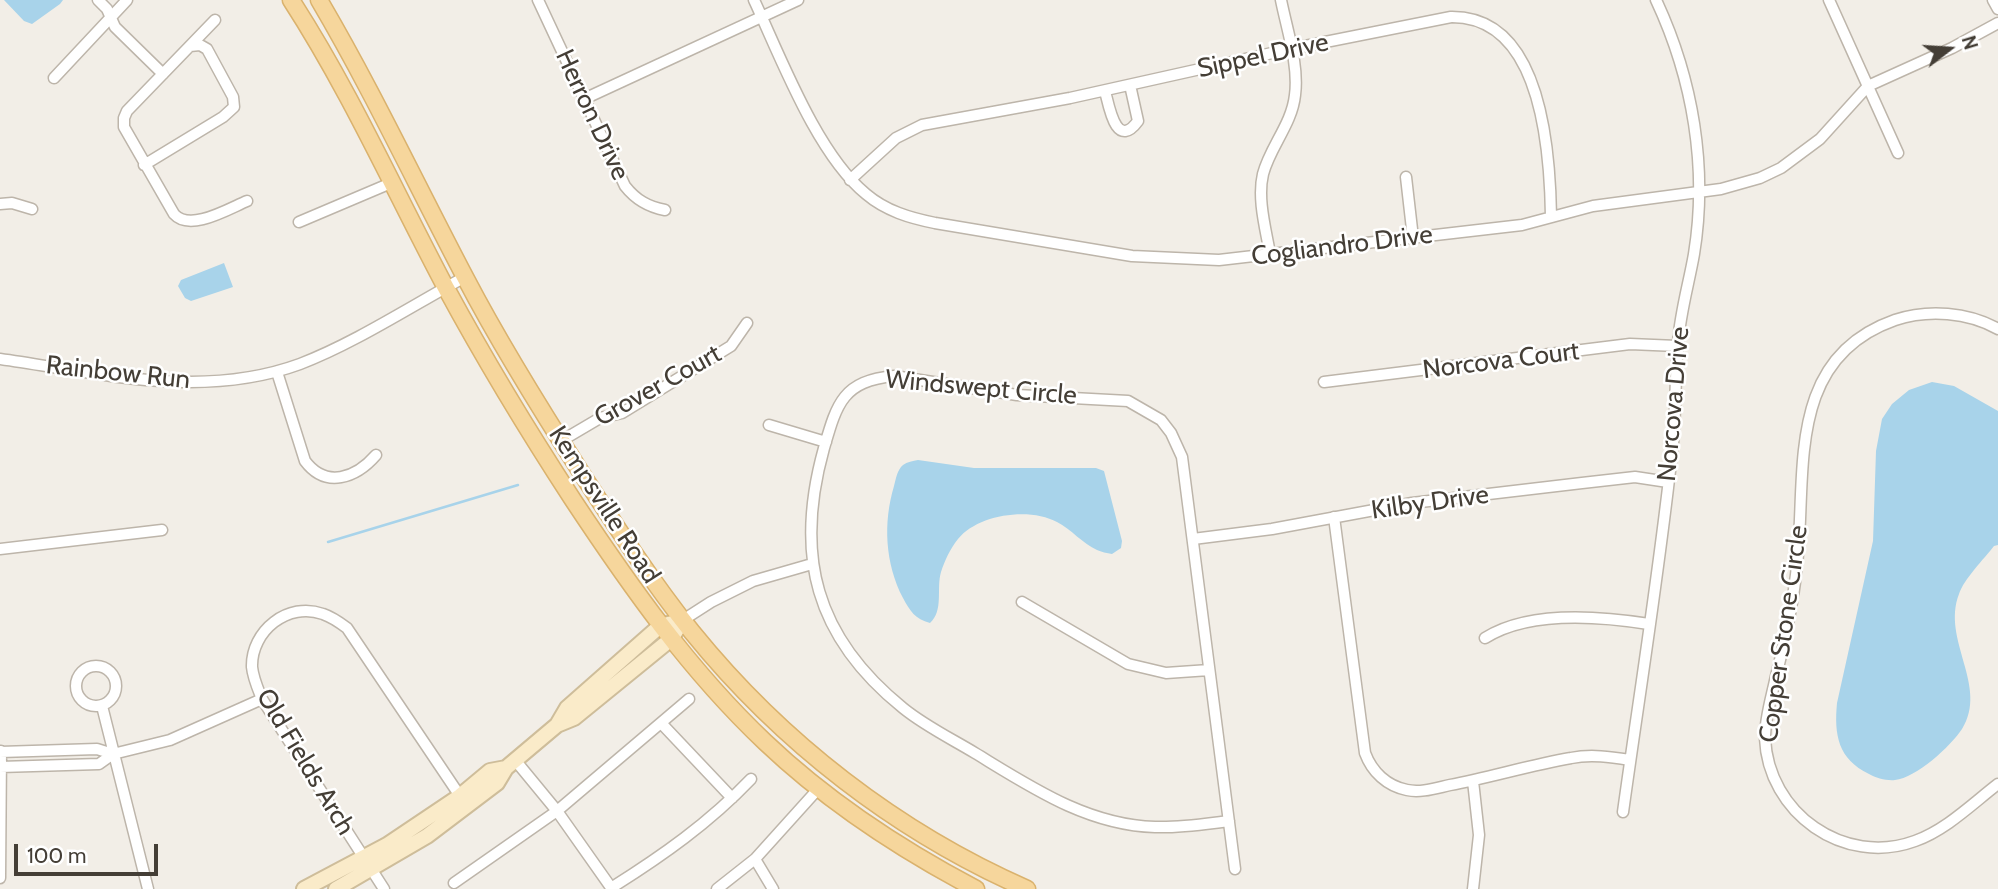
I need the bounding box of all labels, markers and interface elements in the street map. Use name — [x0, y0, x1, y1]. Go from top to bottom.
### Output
north arrow — [1914, 14, 1984, 84]
street label: Sippel Drive — [1195, 27, 1331, 85]
text: N — [1957, 33, 1983, 53]
street label: Herron Drive — [548, 45, 636, 185]
street label: Cogliandro Drive — [1250, 219, 1434, 273]
street label: Norcova Drive — [1652, 325, 1696, 483]
street label: Norcova Court — [1421, 336, 1581, 386]
street label: Grover Court — [589, 338, 727, 434]
street label: Rainbow Run — [44, 350, 192, 396]
street label: Windswept Circle — [884, 364, 1078, 412]
street label: Kempsville Road — [542, 421, 666, 589]
street label: Kilby Drive — [1369, 479, 1491, 527]
street label: Copper Stone Circle — [1753, 523, 1815, 745]
street label: Old Fields Arch — [249, 683, 361, 841]
scale bar — [18, 830, 161, 874]
text: 100 m — [27, 843, 86, 868]

